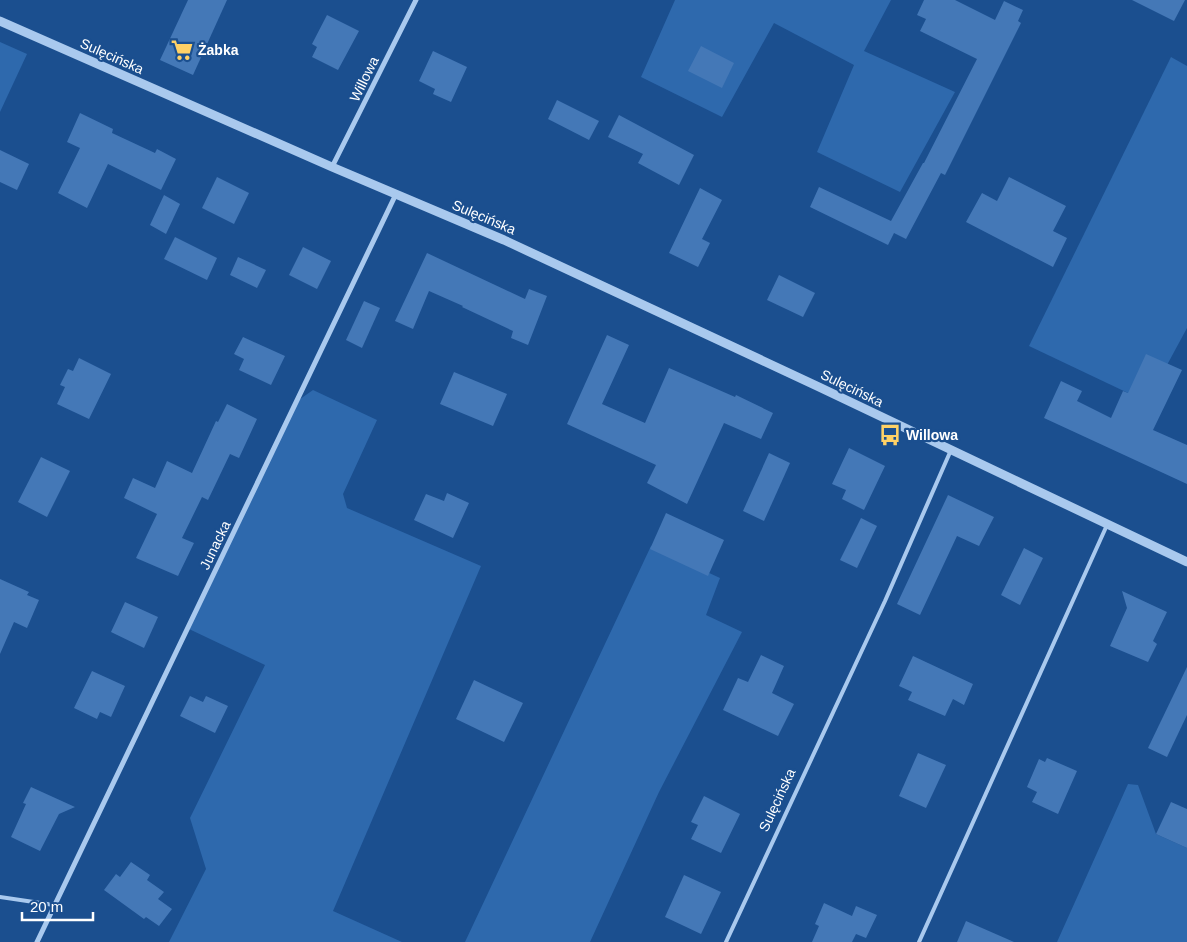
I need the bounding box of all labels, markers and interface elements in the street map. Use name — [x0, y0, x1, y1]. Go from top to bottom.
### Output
street label: Sulęcińska — [78, 35, 146, 77]
supermarket icon: Żabka — [169, 37, 195, 63]
place label: Żabka — [198, 42, 239, 58]
street label: Willowa — [346, 54, 382, 104]
street label: Sulęcińska — [450, 196, 518, 238]
street label: Sulęcińska — [818, 366, 886, 410]
bus stop icon: Willowa — [877, 422, 903, 448]
place label: Willowa — [906, 427, 958, 443]
street label: Junacka — [196, 518, 234, 572]
street label: Sulęcińska — [755, 766, 799, 834]
scale bar — [22, 890, 94, 922]
text: 20 m — [30, 898, 63, 915]

